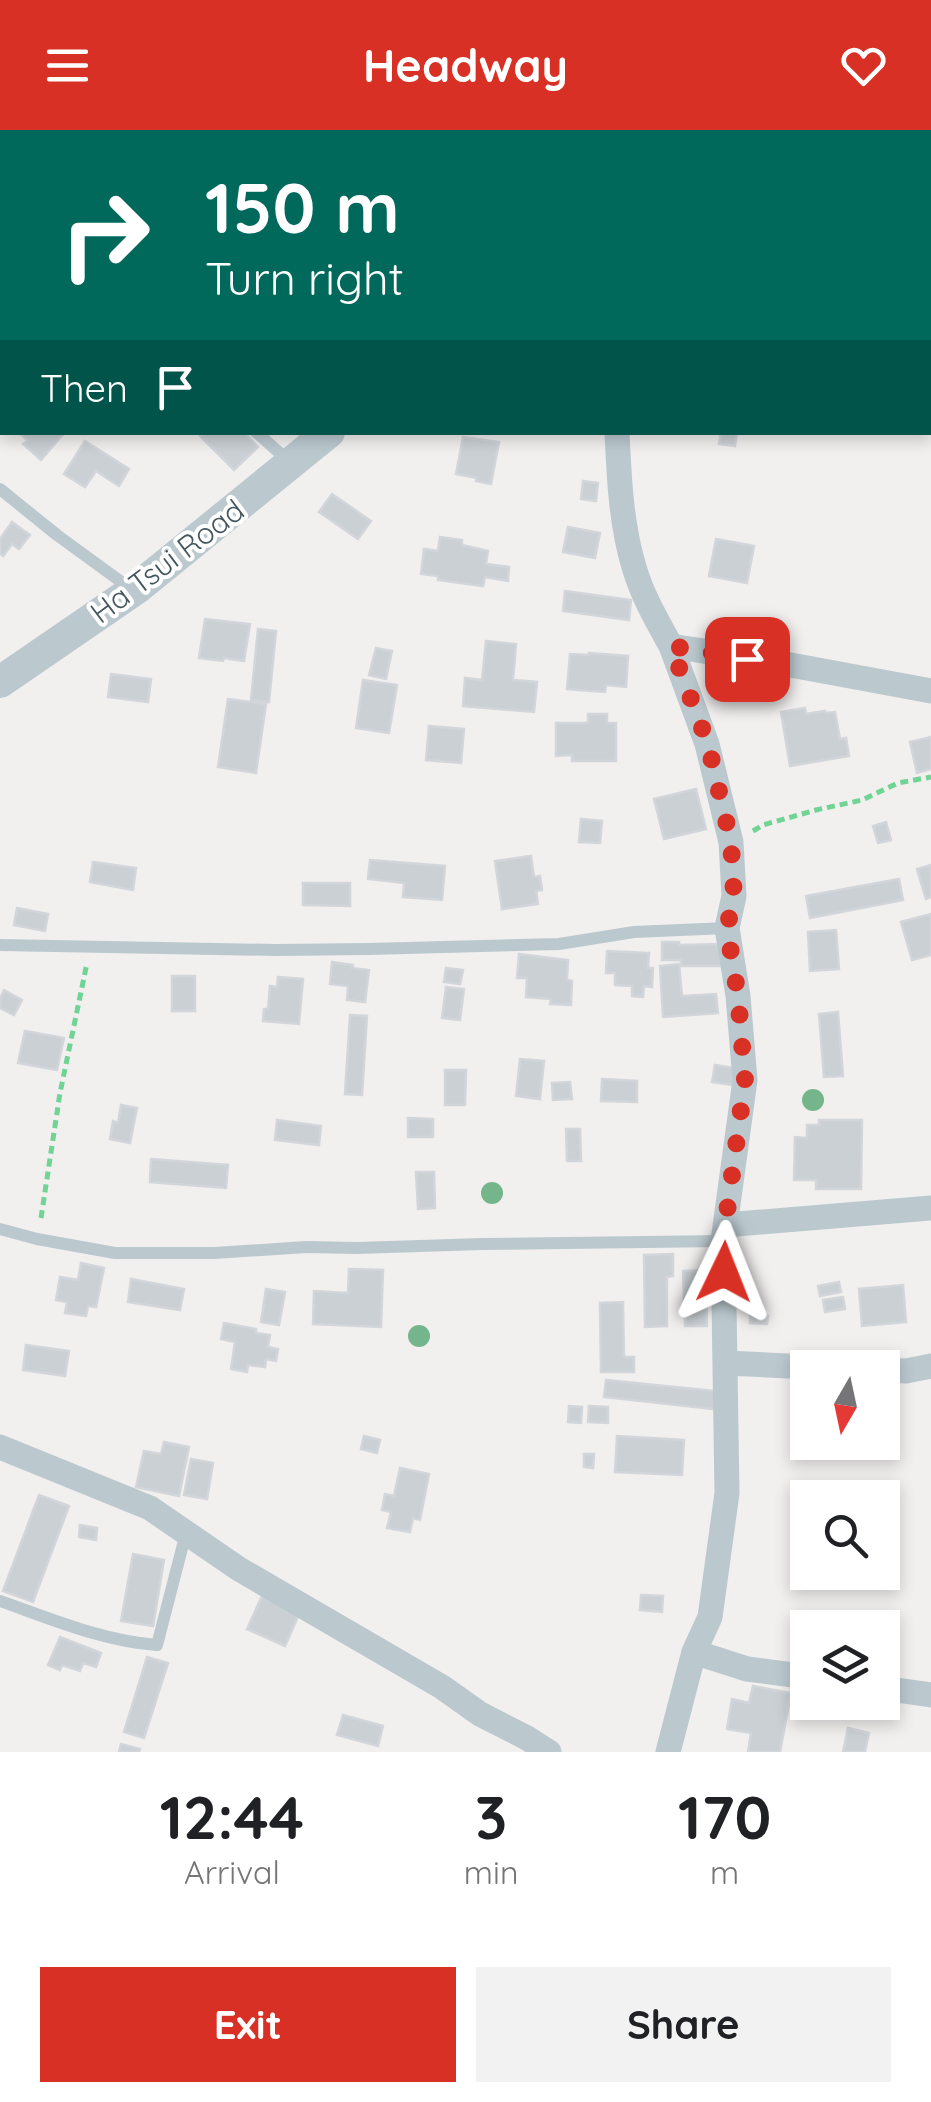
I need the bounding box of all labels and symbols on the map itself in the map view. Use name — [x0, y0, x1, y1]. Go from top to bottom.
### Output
street label: Ha Tsui Road — [83, 491, 251, 631]
pin — [705, 617, 790, 702]
position arrow — [672, 1220, 776, 1324]
north arrow — [790, 1350, 900, 1460]

